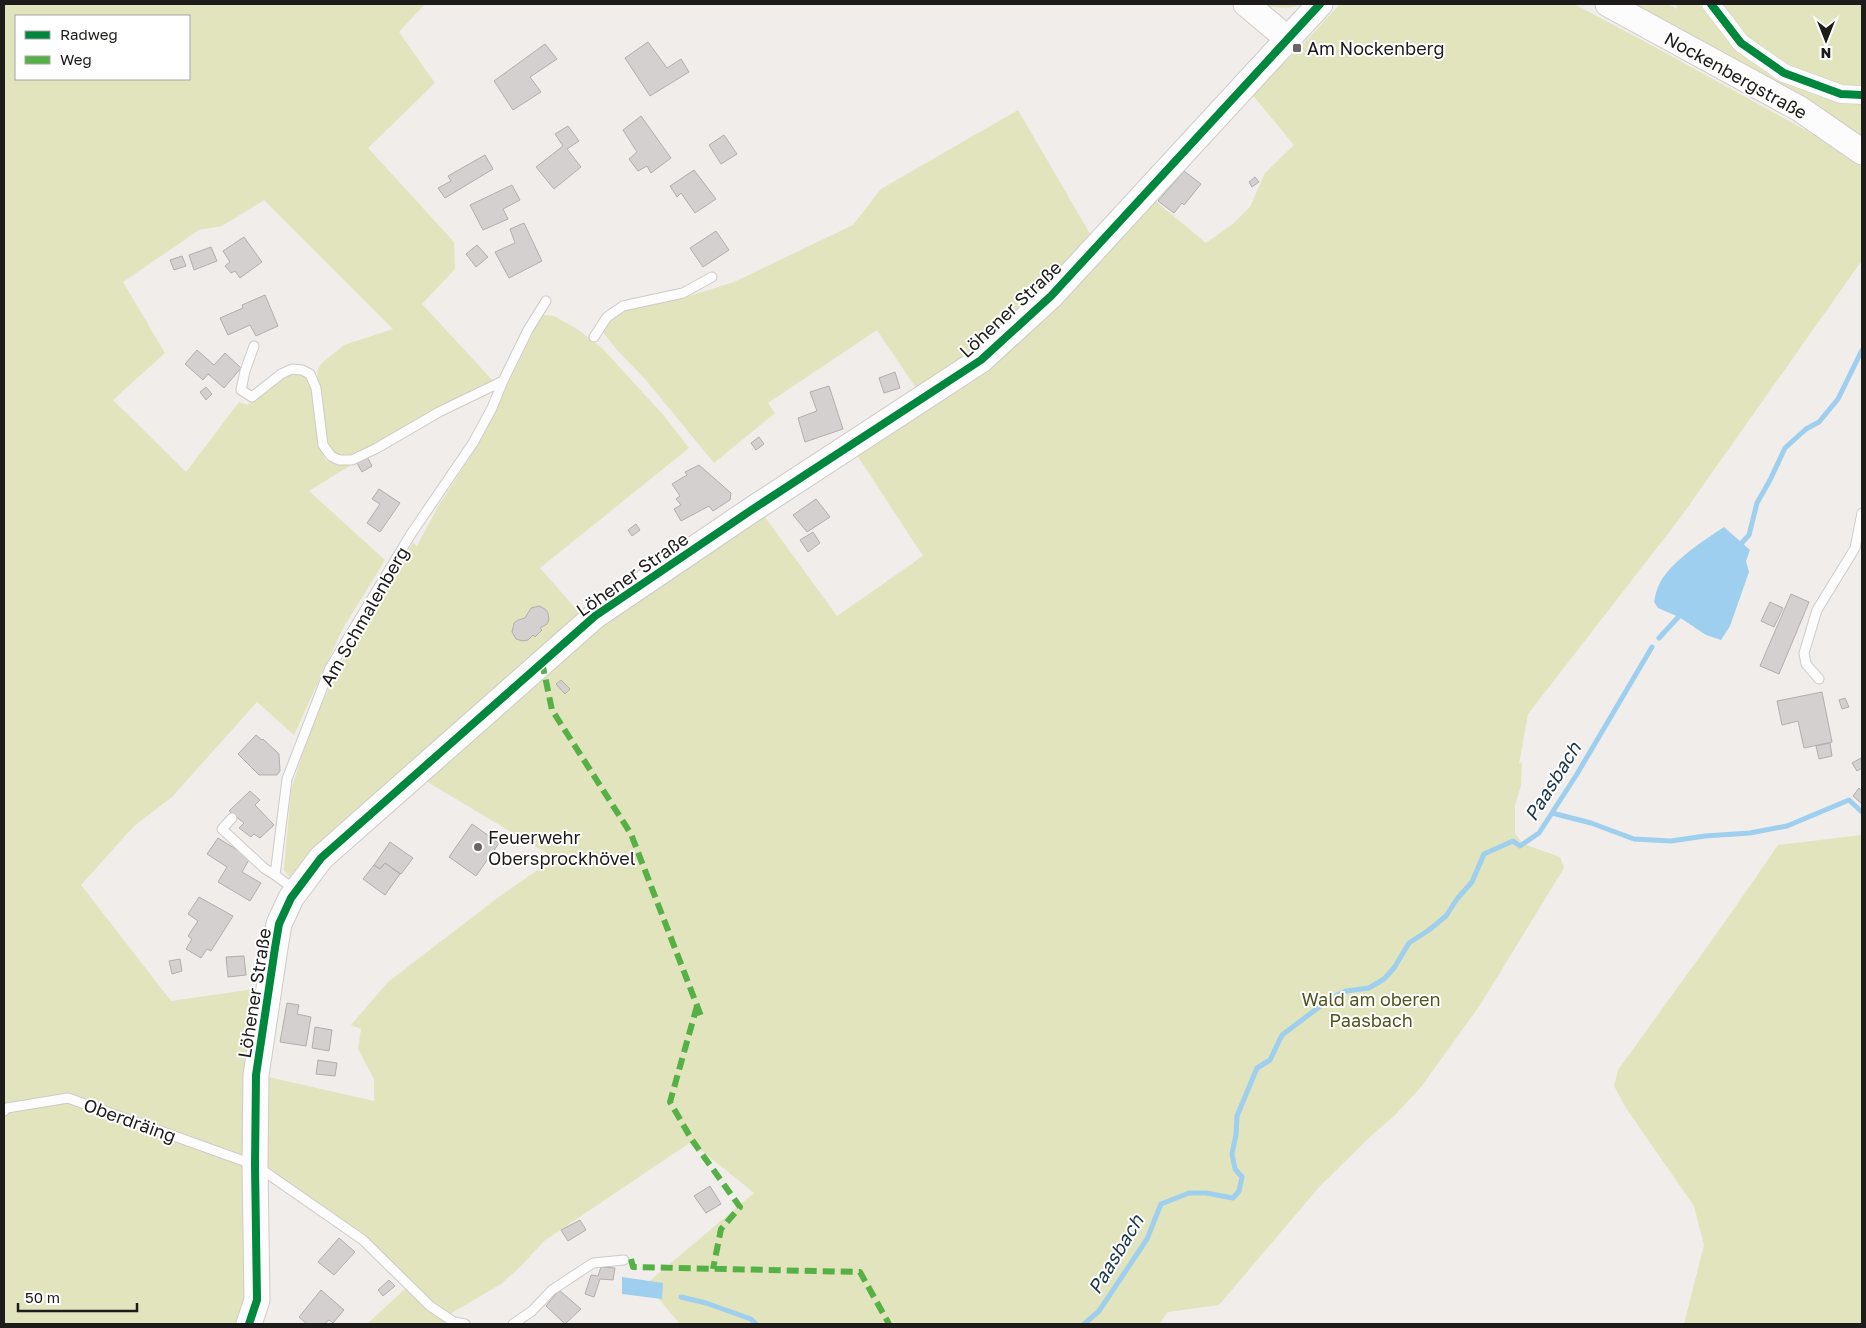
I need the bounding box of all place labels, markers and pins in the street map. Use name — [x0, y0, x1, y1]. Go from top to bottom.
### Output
place label: Am Nockenberg — [1307, 37, 1445, 59]
marker: Am Nockenberg — [1291, 42, 1303, 54]
place label: Feuerwehr Obersprockhövel — [488, 826, 636, 869]
marker: Feuerwehr Obersprockhövel — [472, 841, 484, 853]

